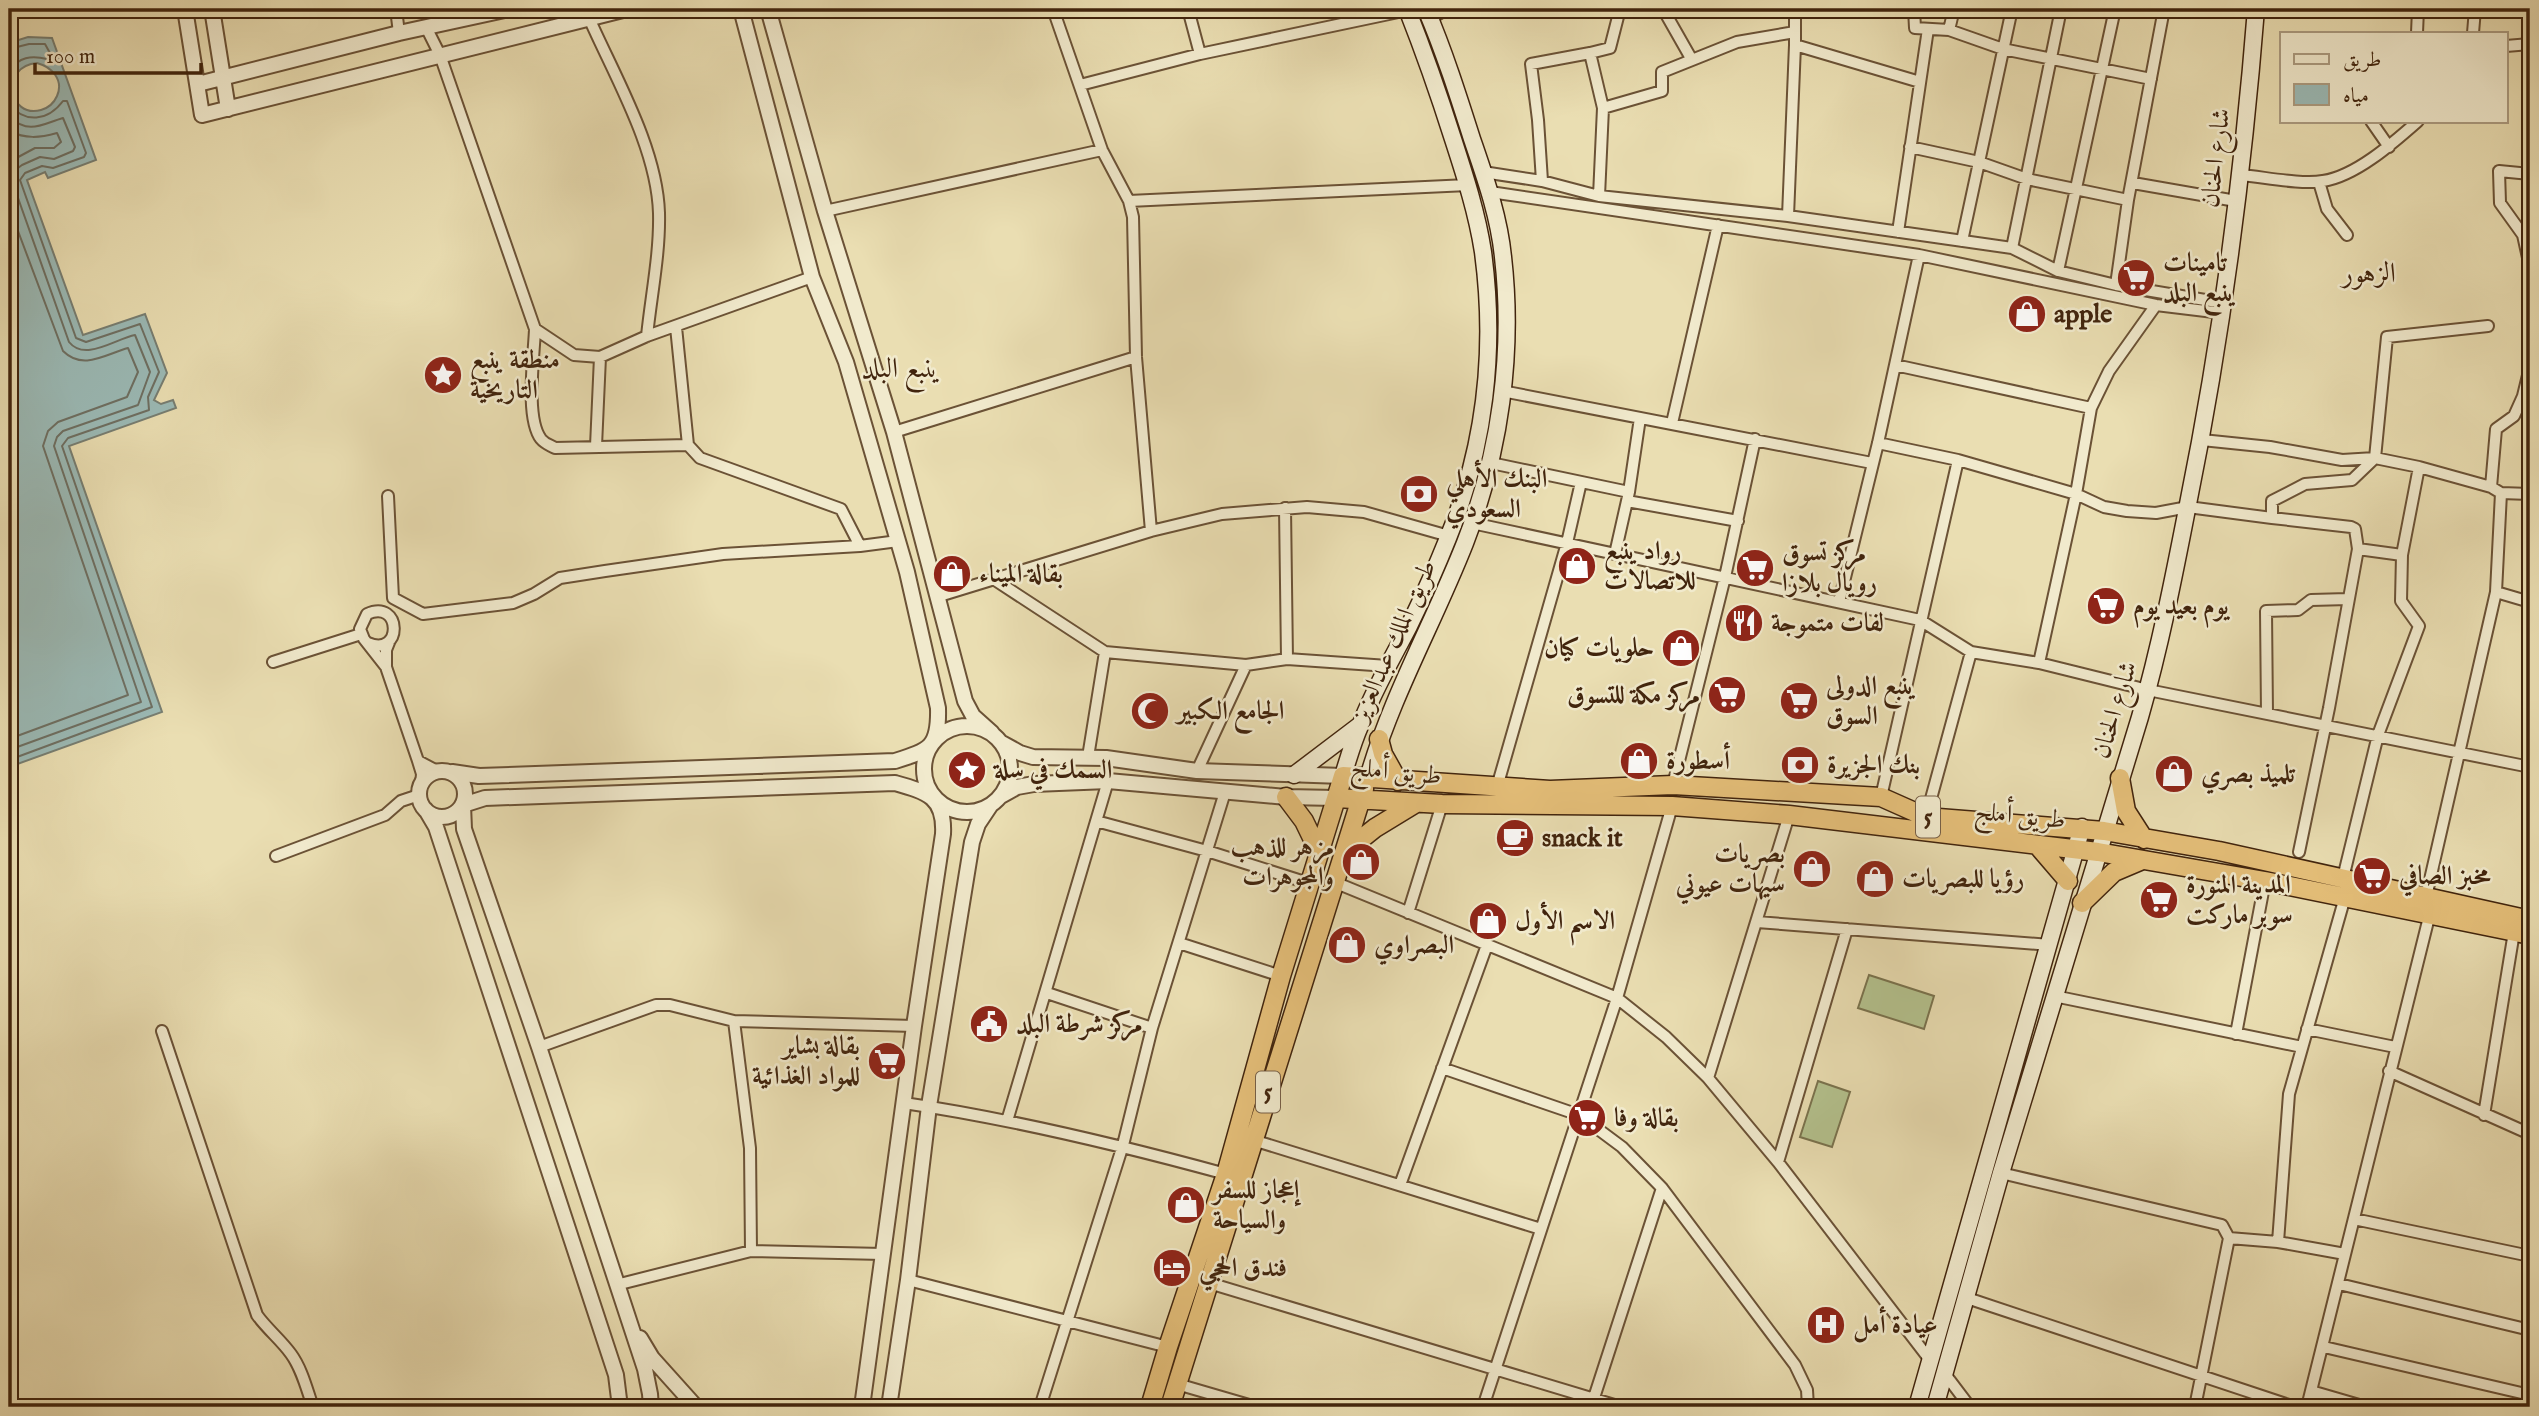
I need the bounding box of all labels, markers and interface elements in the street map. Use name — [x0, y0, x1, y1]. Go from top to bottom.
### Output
scale bar — [35, 32, 201, 76]
legend — [2280, 32, 2508, 122]
text: 100 m — [46, 44, 95, 71]
text: طريق — [2343, 47, 2381, 74]
text: مياه — [2343, 83, 2369, 110]
street label: شارع الحنان — [2194, 106, 2242, 210]
place label: تامينات ينبع البلد — [2163, 247, 2236, 316]
supermarket icon: تامينات ينبع البلد — [2115, 257, 2157, 299]
district label: الزهور — [2339, 257, 2396, 292]
shop icon: apple — [2006, 293, 2048, 335]
place label: apple — [2054, 298, 2112, 331]
place label: منطقة ينبع التاريخية — [470, 344, 560, 407]
district label: ينبع البلد — [861, 352, 941, 393]
place icon: منطقة ينبع التاريخية — [422, 354, 464, 396]
place label: البنك الأهلي السعودي — [1445, 459, 1547, 530]
bank icon: البنك الأهلي السعودي — [1398, 473, 1440, 515]
place label: رواد ينبع للاتصالات — [1604, 535, 1696, 598]
place label: مركز تسوق رويال بلازا — [1782, 537, 1877, 600]
shop icon: رواد ينبع للاتصالات — [1556, 545, 1598, 587]
supermarket icon: مركز تسوق رويال بلازا — [1734, 547, 1776, 589]
shop icon: بقالة الميناء — [931, 553, 973, 595]
street label: طريق الملك عبدالعزيز — [1342, 555, 1445, 730]
place label: بقالة الميناء — [979, 558, 1063, 591]
supermarket icon: يوم بعيد يوم — [2085, 585, 2127, 627]
place label: يوم بعيد يوم — [2133, 590, 2231, 628]
restaurant icon: لفات متموجة — [1723, 602, 1765, 644]
place label: لفات متموجة — [1771, 607, 1884, 640]
shop icon: حلويات كيان — [1660, 627, 1702, 669]
place label: حلويات كيان — [1544, 632, 1654, 665]
street label: شارع الحنان — [2085, 657, 2149, 764]
place label: ينبع الدولى السوق — [1825, 670, 1916, 733]
supermarket icon: مركز مكة للتسوق — [1706, 674, 1748, 716]
place label: مركز مكة للتسوق — [1567, 679, 1700, 713]
supermarket icon: ينبع الدولى السوق — [1778, 680, 1820, 722]
mosque icon: الجامع الكبير — [1129, 690, 1171, 732]
place label: الجامع الكبير — [1174, 695, 1285, 734]
shop icon: أسطورة — [1618, 740, 1660, 782]
place label: أسطورة — [1666, 742, 1731, 778]
bank icon: بنك الجزيرة — [1779, 744, 1821, 786]
place icon: السمك في سلة — [946, 749, 988, 791]
street label: طريق أملج — [1348, 749, 1443, 799]
place label: بنك الجزيرة — [1827, 749, 1920, 782]
shop icon: تلميذ بصري — [2153, 753, 2195, 795]
place label: السمك في سلة — [992, 754, 1112, 791]
place label: تلميذ بصري — [2201, 758, 2296, 795]
street label: طريق أملج — [1972, 793, 2067, 843]
road number: 5 — [1916, 796, 1940, 838]
cafe icon: snack it — [1494, 817, 1536, 859]
place label: snack it — [1542, 822, 1623, 855]
place label: مزهر للذهب والمجوهرات — [1231, 831, 1334, 894]
place label: بصريات سيهات عيوني — [1675, 838, 1785, 905]
shop icon: مزهر للذهب والمجوهرات — [1340, 841, 1382, 883]
shop icon: بصريات سيهات عيوني — [1791, 848, 1833, 890]
supermarket icon: مخبز الصافي — [2351, 855, 2393, 897]
shop icon: رؤيا للبصريات — [1854, 858, 1896, 900]
place label: مخبز الصافي — [2398, 860, 2492, 897]
place label: رؤيا للبصريات — [1902, 863, 2024, 896]
place label: المدينة المنورة سوبر ماركت — [2186, 869, 2293, 932]
supermarket icon: المدينة المنورة سوبر ماركت — [2138, 879, 2180, 921]
shop icon: الاسم الأول — [1467, 900, 1509, 942]
place label: الاسم الأول — [1515, 901, 1615, 946]
shop icon: البصراوي — [1326, 924, 1368, 966]
place label: البصراوي — [1374, 929, 1454, 966]
public building icon: مركز شرطة البلد — [968, 1003, 1010, 1045]
place label: مركز شرطة البلد — [1016, 1008, 1142, 1042]
place label: بقالة بشاير للمواد الغذائية — [752, 1030, 860, 1093]
supermarket icon: بقالة بشاير للمواد الغذائية — [866, 1040, 908, 1082]
road number: 5 — [1256, 1072, 1280, 1112]
supermarket icon: بقالة وفا — [1566, 1097, 1608, 1139]
place label: بقالة وفا — [1614, 1102, 1679, 1135]
place label: إعجاز للسفر والسياحة — [1210, 1174, 1302, 1237]
shop icon: إعجاز للسفر والسياحة — [1165, 1184, 1207, 1226]
hotel icon: فندق الحجي — [1151, 1247, 1193, 1289]
place label: فندق الحجي — [1199, 1252, 1287, 1291]
hospital icon: عيادة أمل — [1805, 1304, 1847, 1346]
place label: عيادة أمل — [1853, 1306, 1938, 1343]

